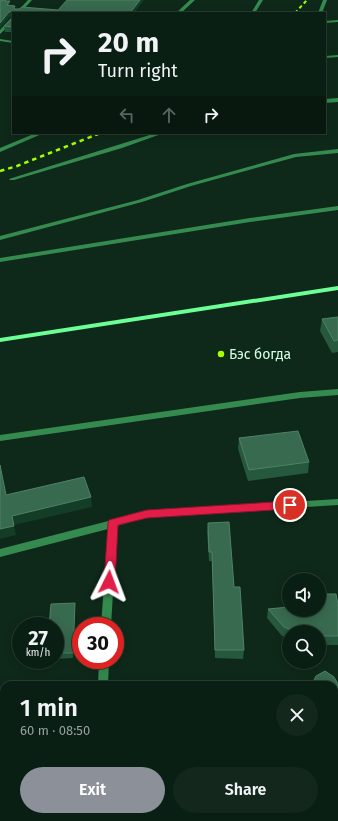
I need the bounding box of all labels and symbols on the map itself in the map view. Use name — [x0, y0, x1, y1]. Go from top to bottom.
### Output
place label: Бэс богда — [229, 346, 291, 363]
marker: Бэс богда — [216, 349, 226, 359]
pin — [273, 488, 307, 522]
position arrow — [88, 561, 130, 603]
speed limit sign: 30 — [72, 617, 124, 669]

